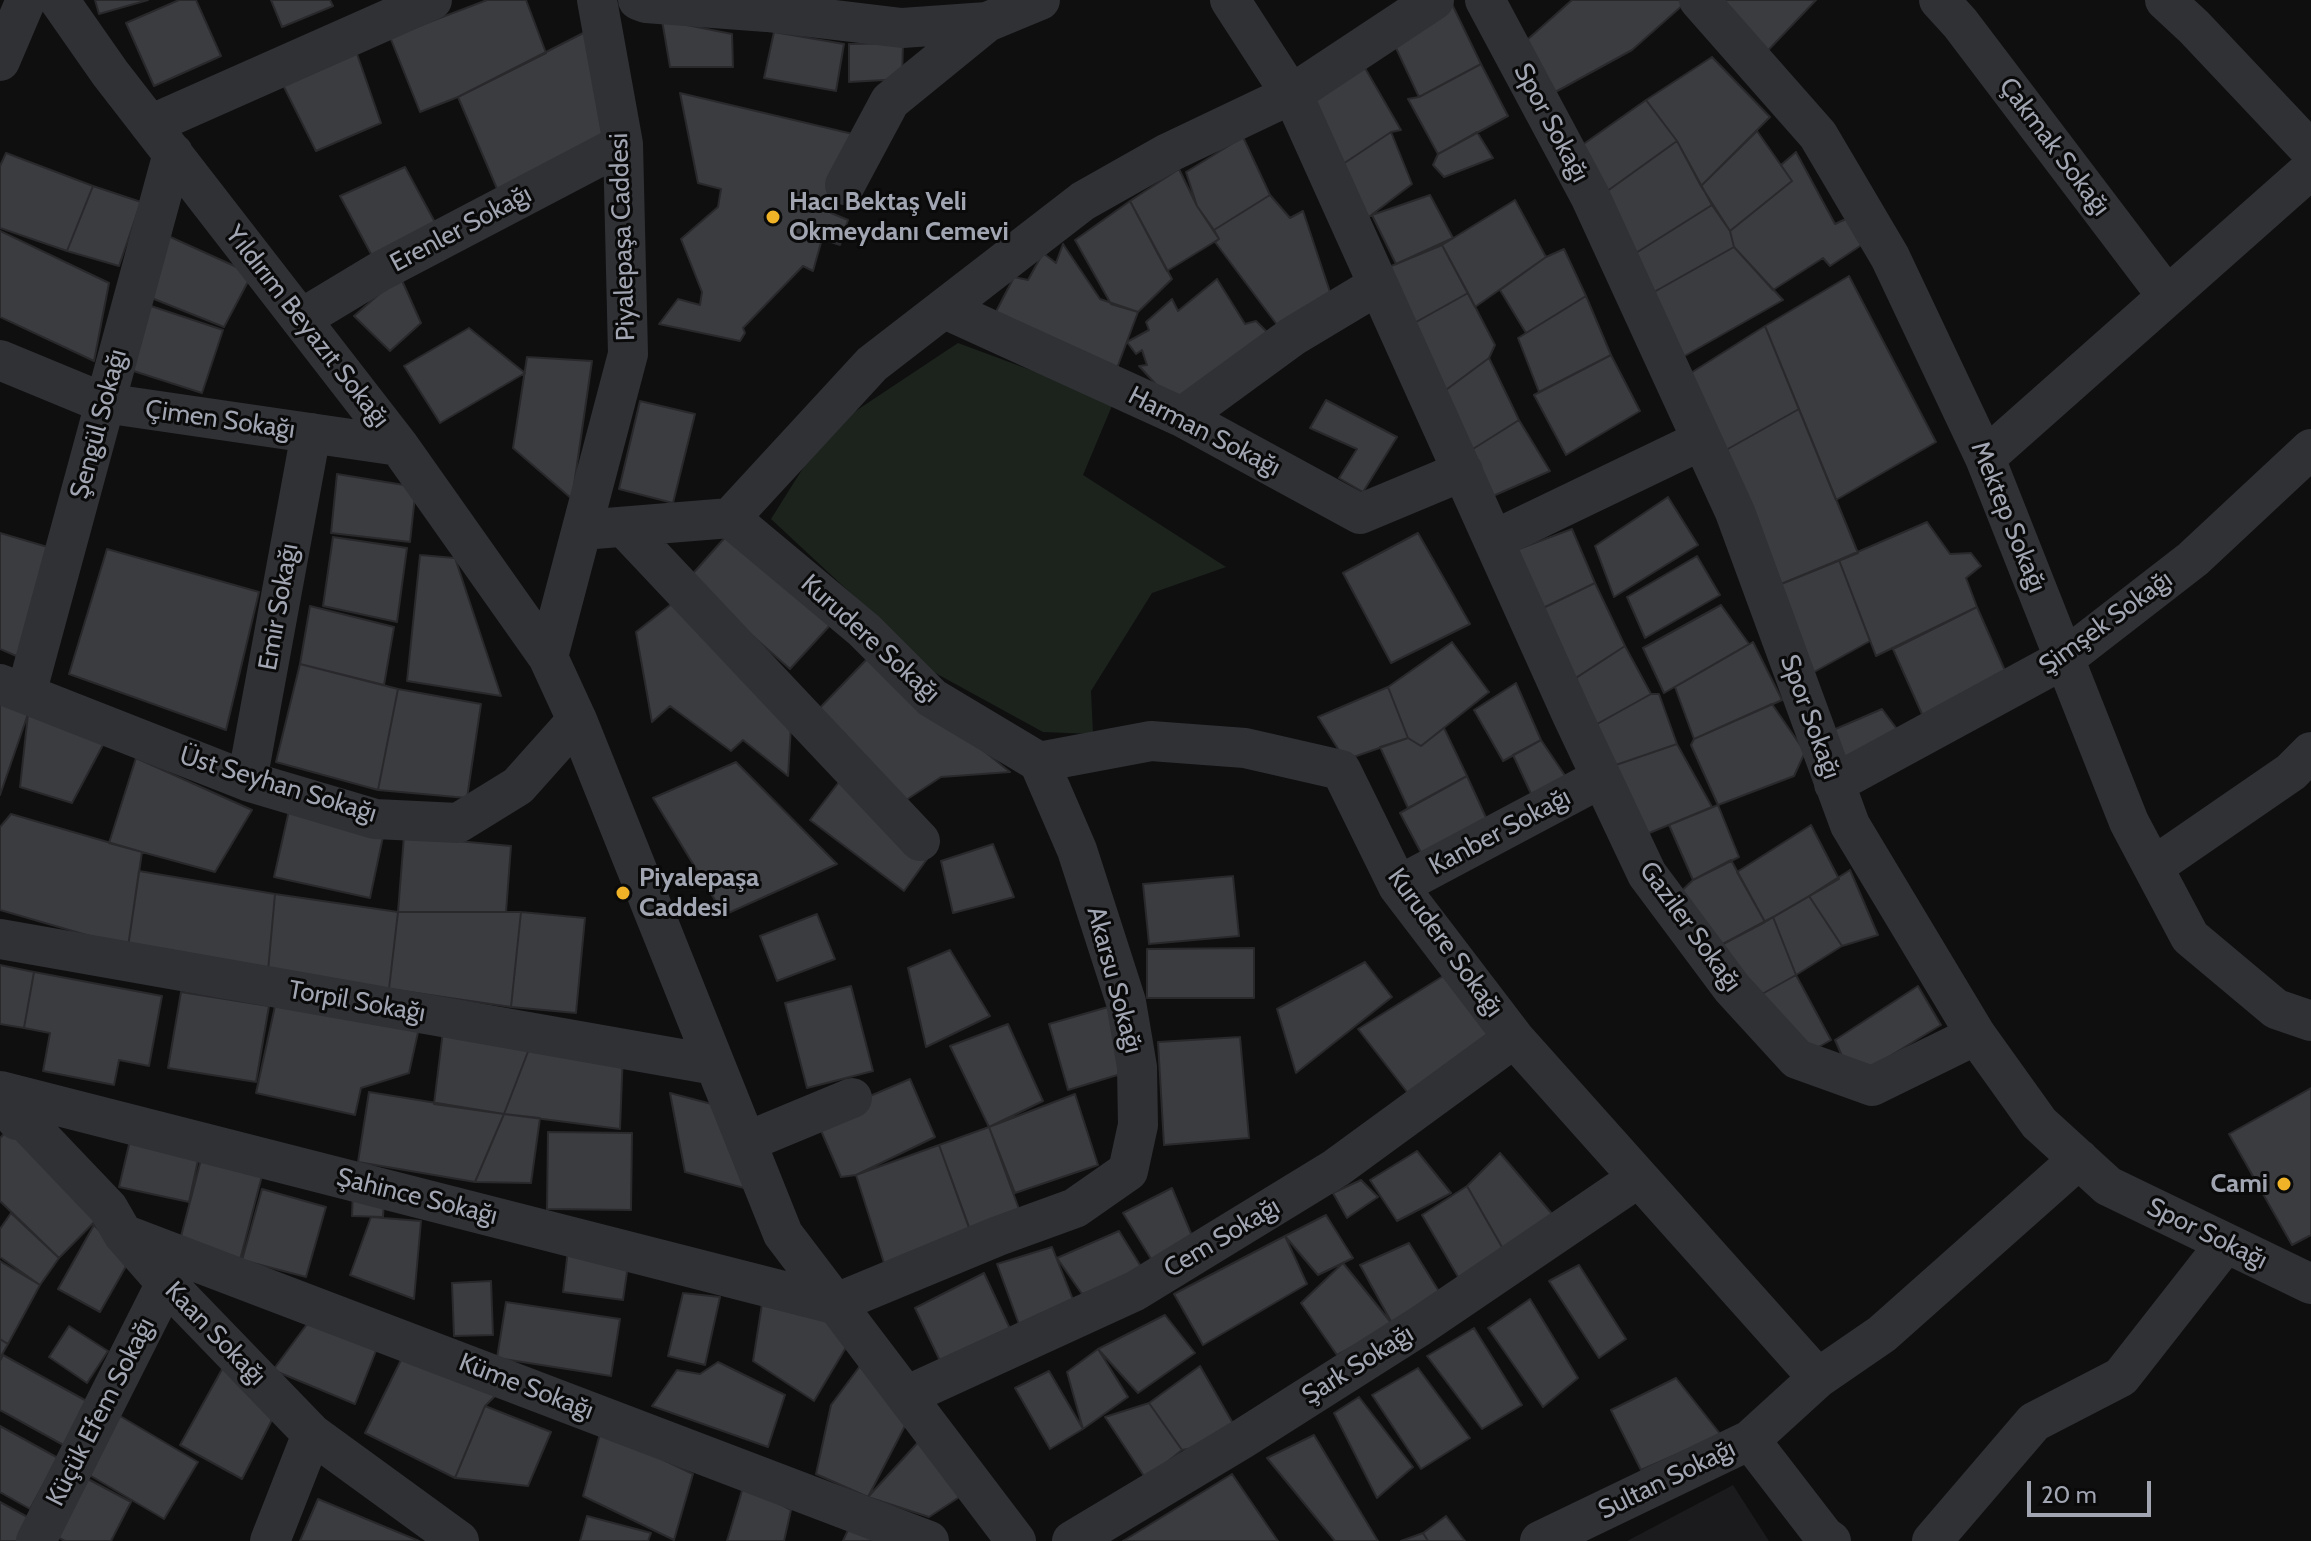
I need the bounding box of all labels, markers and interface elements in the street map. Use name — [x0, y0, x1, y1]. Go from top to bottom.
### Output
street label: Spor Sokağı — [1507, 58, 1595, 188]
street label: Çakmak Sokağı — [1992, 72, 2116, 222]
street label: Piyalepaşa Caddesi — [604, 133, 642, 341]
street label: Erenler Sokağı — [385, 179, 537, 279]
place label: Hacı Bektaş Veli Okmeydanı Cemevi — [789, 186, 1009, 248]
marker: Hacı Bektaş Veli Okmeydanı Cemevi — [764, 208, 782, 226]
street label: Yıldırım Beyazıt Sokağı — [218, 220, 396, 434]
street label: Şengül Sokağı — [64, 346, 134, 502]
street label: Harman Sokağı — [1123, 380, 1285, 484]
street label: Çimen Sokağı — [143, 394, 297, 446]
street label: Mektep Sokağı — [1964, 437, 2052, 597]
street label: Emir Sokağı — [252, 541, 306, 673]
street label: Şimşek Sokağı — [2033, 564, 2179, 682]
street label: Kurudere Sokağı — [794, 568, 946, 710]
street label: Spor Sokağı — [1773, 651, 1847, 783]
street label: Üst Seyhan Sokağı — [176, 740, 380, 830]
street label: Kanber Sokağı — [1424, 782, 1576, 882]
street label: Gaziler Sokağı — [1632, 856, 1748, 998]
place label: Piyalepaşa Caddesi — [639, 862, 759, 924]
street label: Kurudere Sokağı — [1381, 863, 1509, 1023]
marker: Piyalepaşa Caddesi — [614, 884, 632, 902]
street label: Akarsu Sokağı — [1079, 903, 1149, 1057]
street label: Torpil Sokağı — [286, 975, 428, 1029]
street label: Şahince Sokağı — [333, 1162, 501, 1232]
place label: Cami — [2210, 1168, 2268, 1200]
marker: Cami — [2275, 1175, 2293, 1193]
street label: Cem Sokağı — [1158, 1191, 1286, 1285]
street label: Spor Sokağı — [2142, 1192, 2272, 1276]
street label: Kaan Sokağı — [158, 1276, 272, 1392]
street label: Küçük Efem Sokağı — [40, 1313, 162, 1511]
street label: Şark Sokağı — [1297, 1319, 1419, 1411]
street label: Küme Sokağı — [454, 1347, 598, 1427]
street label: Sultan Sokağı — [1594, 1433, 1740, 1527]
scale bar — [2031, 1465, 2155, 1515]
text: 20 m — [2041, 1480, 2097, 1509]

